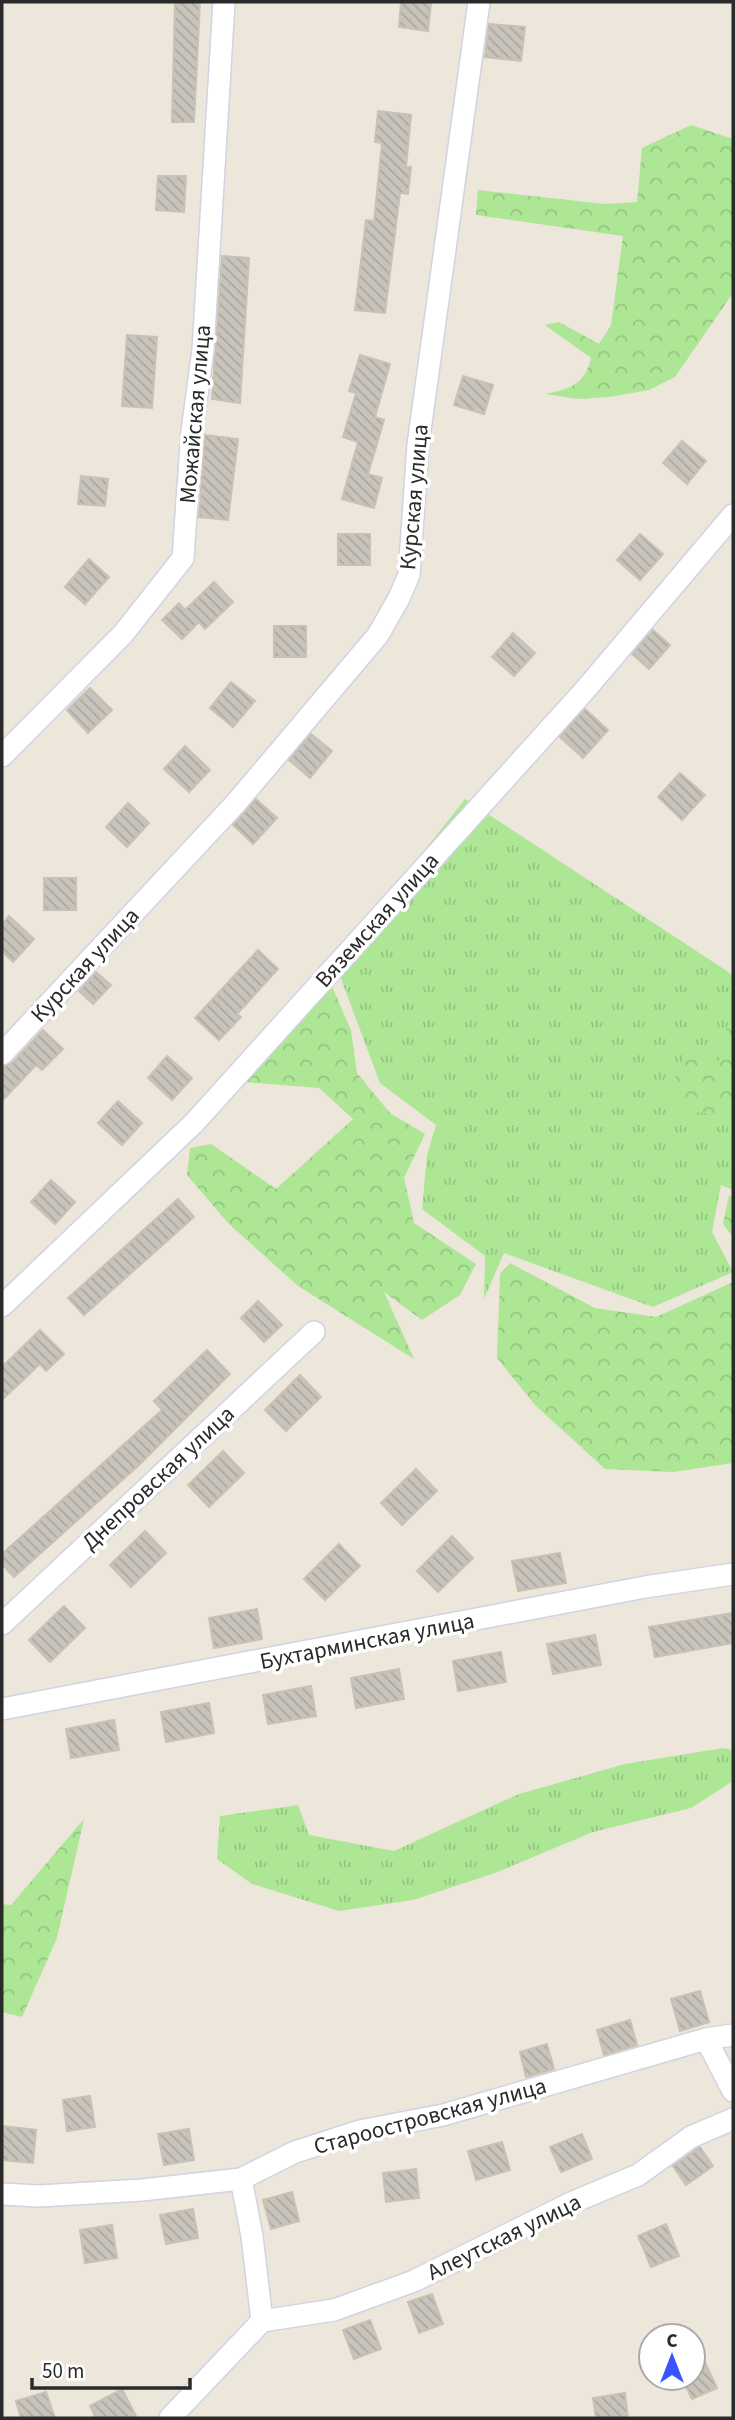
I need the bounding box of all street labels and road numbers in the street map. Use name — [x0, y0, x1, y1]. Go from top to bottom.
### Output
street label: Можайская улица — [171, 323, 219, 505]
street label: Курская улица — [391, 423, 437, 571]
street label: Вяземская улица — [307, 845, 447, 995]
street label: Курская улица — [23, 900, 147, 1030]
street label: Днепровская улица — [74, 1398, 242, 1558]
street label: Бухтарминская улица — [257, 1604, 477, 1678]
street label: Староостровская улица — [310, 2069, 550, 2163]
street label: Алеутская улица — [421, 2185, 587, 2289]

